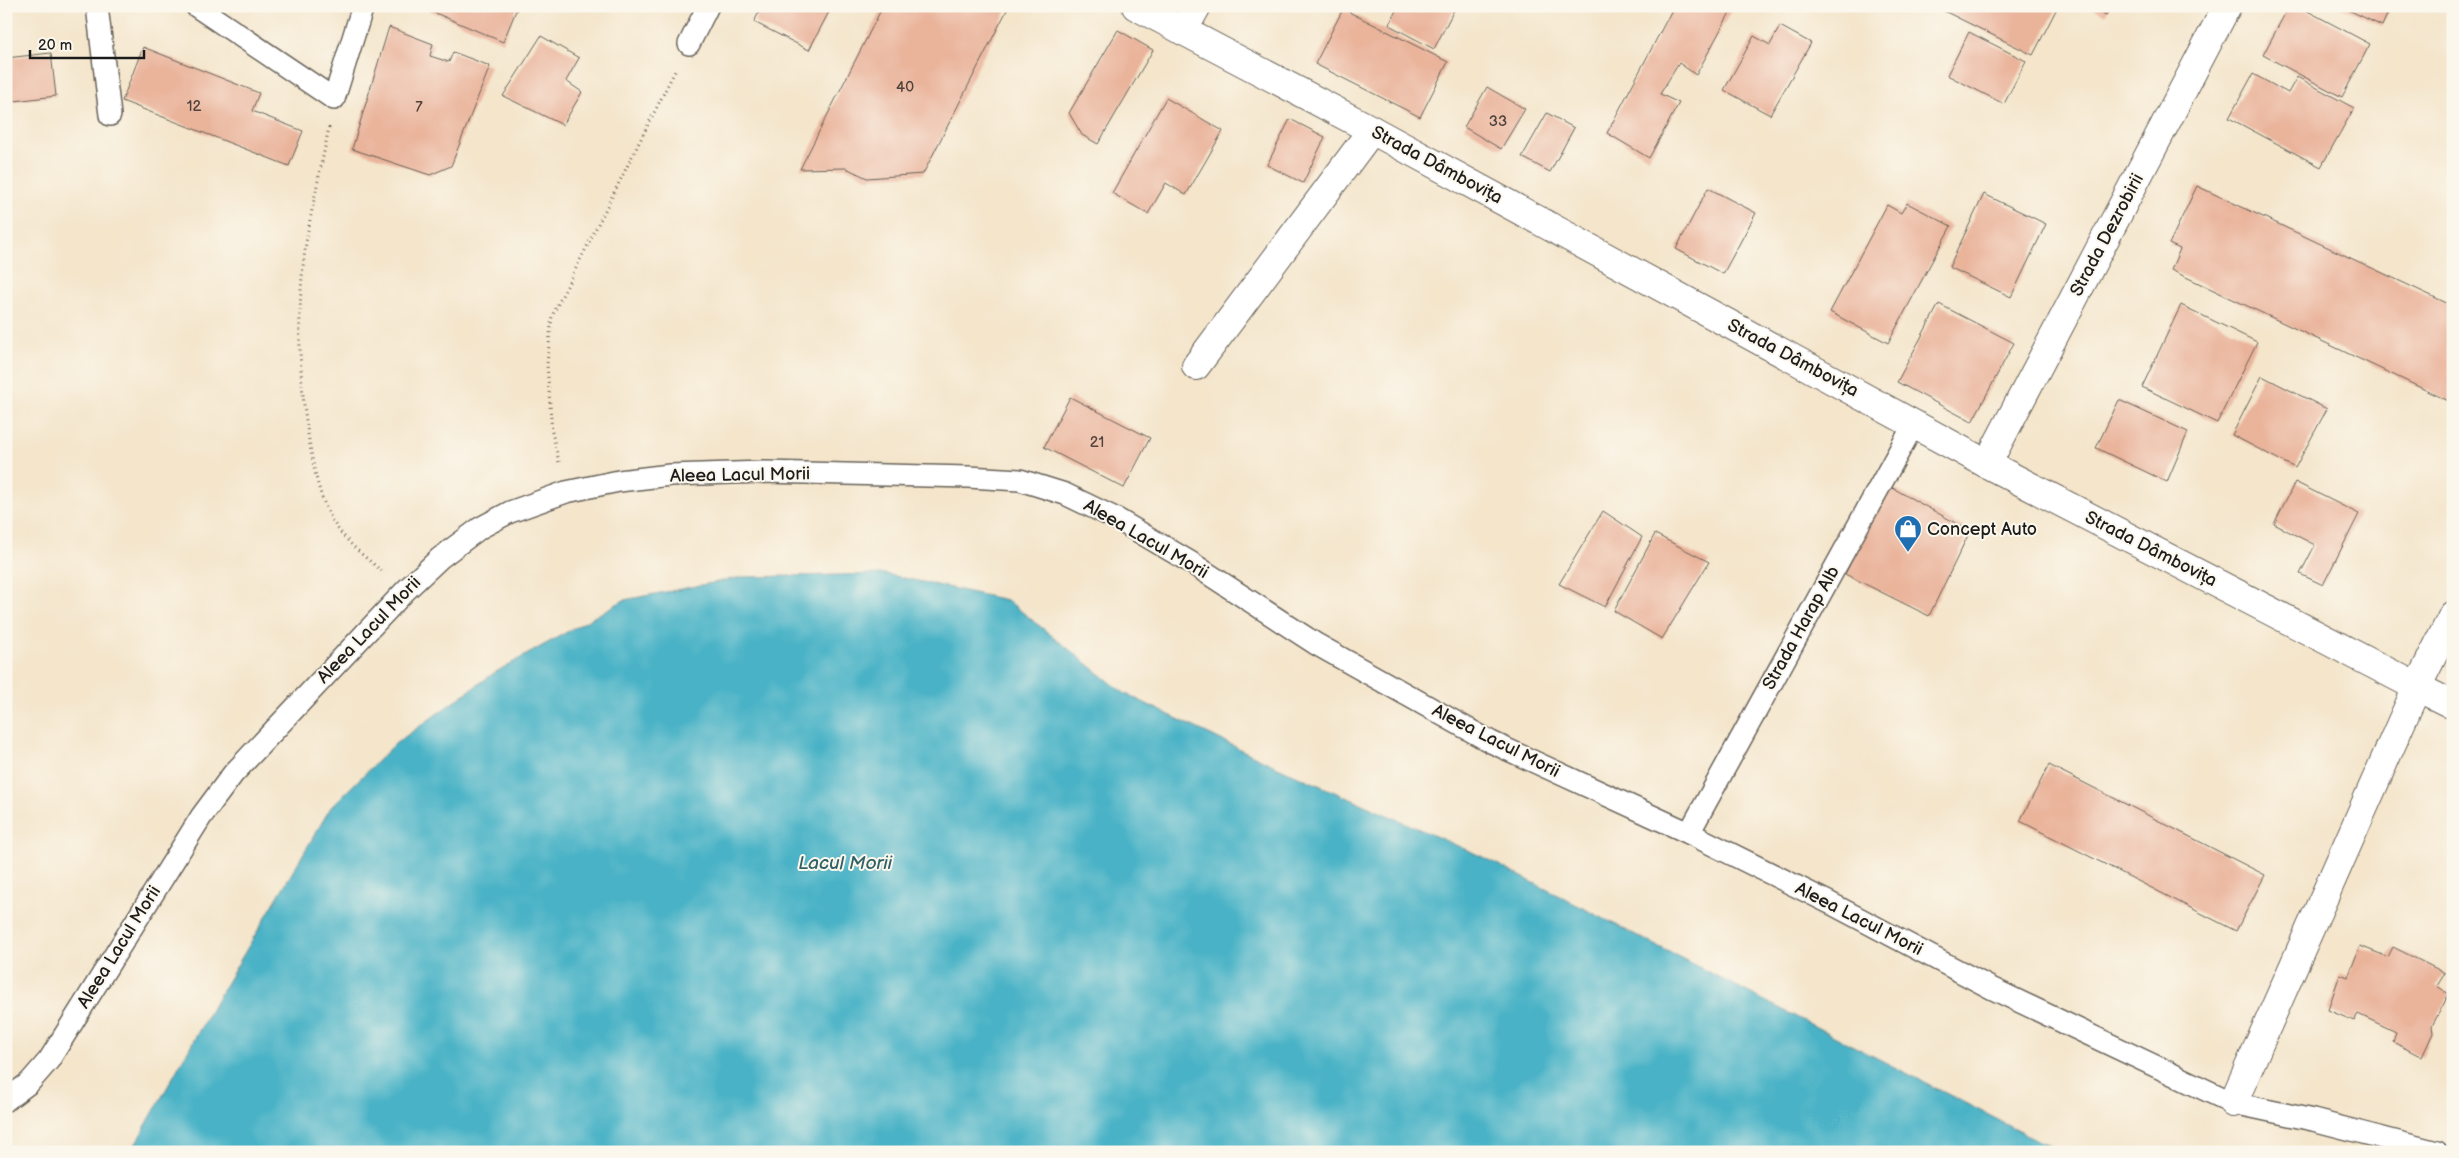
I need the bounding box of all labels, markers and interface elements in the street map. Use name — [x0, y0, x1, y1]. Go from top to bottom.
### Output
scale bar — [30, 28, 144, 60]
text: 20 m — [38, 36, 72, 55]
house number: 40 — [896, 78, 914, 97]
house number: 12 — [187, 97, 201, 116]
house number: 7 — [415, 98, 423, 117]
house number: 33 — [1489, 112, 1507, 131]
street label: Strada Dâmbovița — [1368, 122, 1506, 208]
street label: Strada Dezrobirii — [2066, 170, 2148, 300]
street label: Strada Dâmbovița — [1724, 315, 1862, 401]
house number: 21 — [1090, 433, 1104, 452]
street label: Aleea Lacul Morii — [670, 463, 810, 487]
street label: Aleea Lacul Morii — [1080, 495, 1212, 583]
street label: Strada Dâmbovița — [2082, 507, 2220, 591]
shop icon: Concept Auto — [1893, 514, 1923, 553]
place label: Concept Auto — [1927, 519, 2037, 540]
street label: Strada Harap Alb — [1758, 562, 1844, 694]
street label: Aleea Lacul Morii — [313, 572, 425, 688]
street label: Aleea Lacul Morii — [1429, 700, 1563, 782]
water label: Lacul Morii — [798, 852, 893, 875]
street label: Aleea Lacul Morii — [1792, 878, 1926, 960]
street label: Aleea Lacul Morii — [73, 882, 165, 1012]

